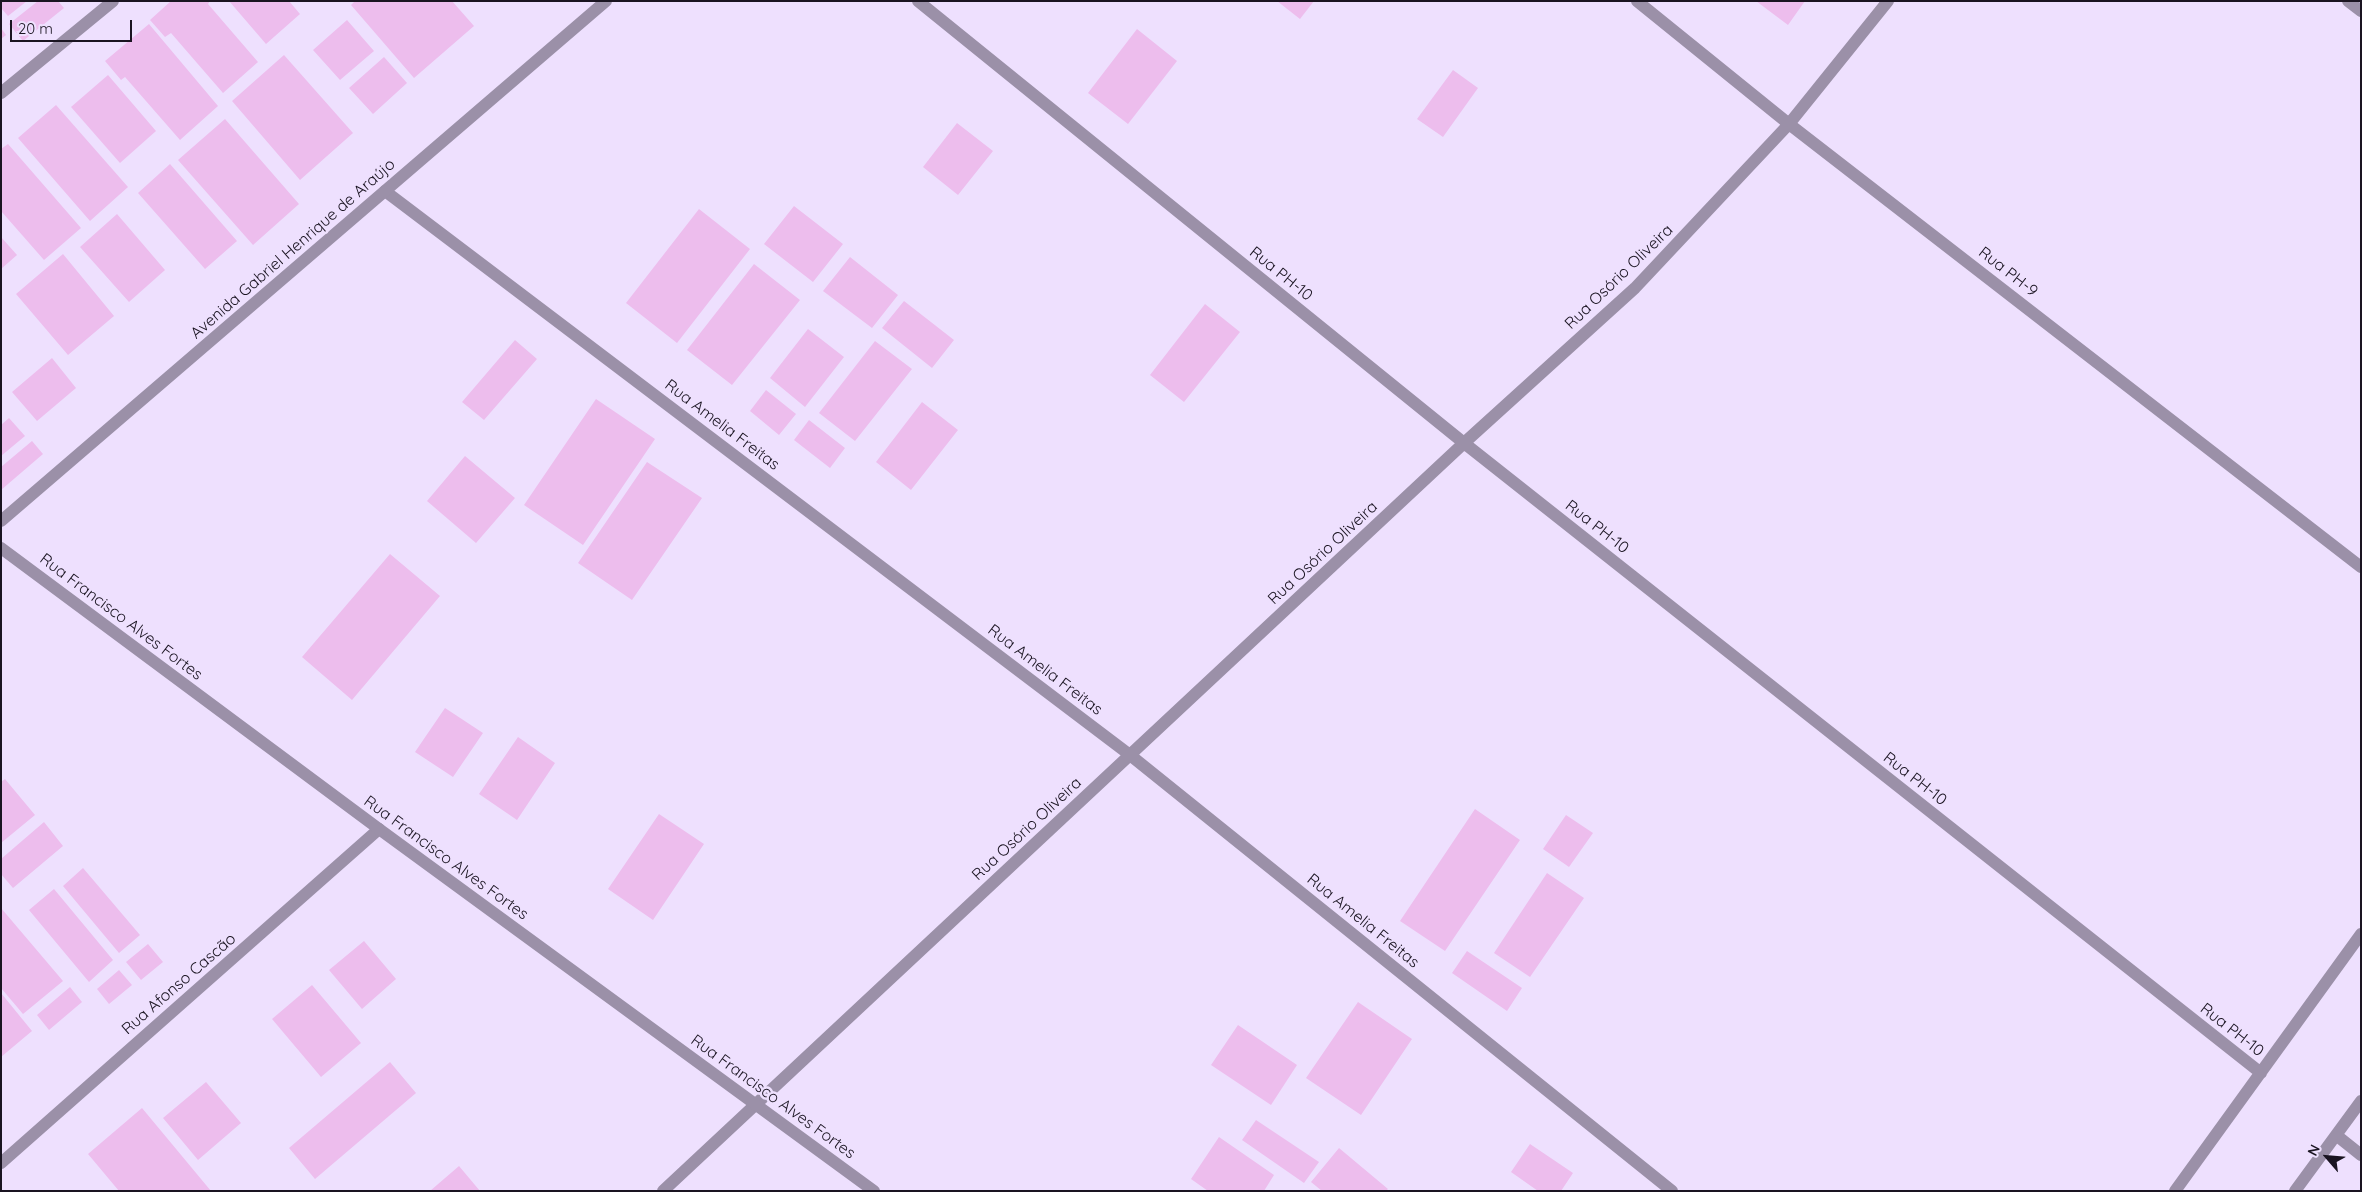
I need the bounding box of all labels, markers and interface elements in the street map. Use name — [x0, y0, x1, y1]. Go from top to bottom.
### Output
scale bar — [12, 10, 135, 42]
text: 20 m — [18, 19, 53, 38]
street label: Avenida Gabriel Henrique de Araújo — [187, 155, 399, 343]
street label: Rua Osório Oliveira — [1561, 221, 1677, 333]
street label: Rua PH-10 — [1246, 243, 1316, 305]
street label: Rua PH-9 — [1975, 243, 2041, 301]
street label: Rua Amelia Freitas — [661, 376, 783, 474]
street label: Rua PH-10 — [1561, 496, 1633, 558]
street label: Rua Osório Oliveira — [1264, 497, 1382, 609]
street label: Rua Francisco Alves Fortes — [36, 550, 206, 684]
street label: Rua Amelia Freitas — [984, 621, 1106, 719]
street label: Rua PH-10 — [1879, 748, 1951, 810]
street label: Rua Osório Oliveira — [968, 773, 1086, 885]
street label: Rua Francisco Alves Fortes — [360, 792, 532, 924]
street label: Rua Amelia Freitas — [1303, 870, 1423, 972]
street label: Rua Afonso Cascão — [118, 929, 240, 1039]
street label: Rua PH-10 — [2196, 999, 2268, 1061]
street label: Rua Francisco Alves Fortes — [687, 1031, 859, 1163]
north arrow — [2302, 1132, 2352, 1182]
text: N — [2303, 1142, 2324, 1159]

